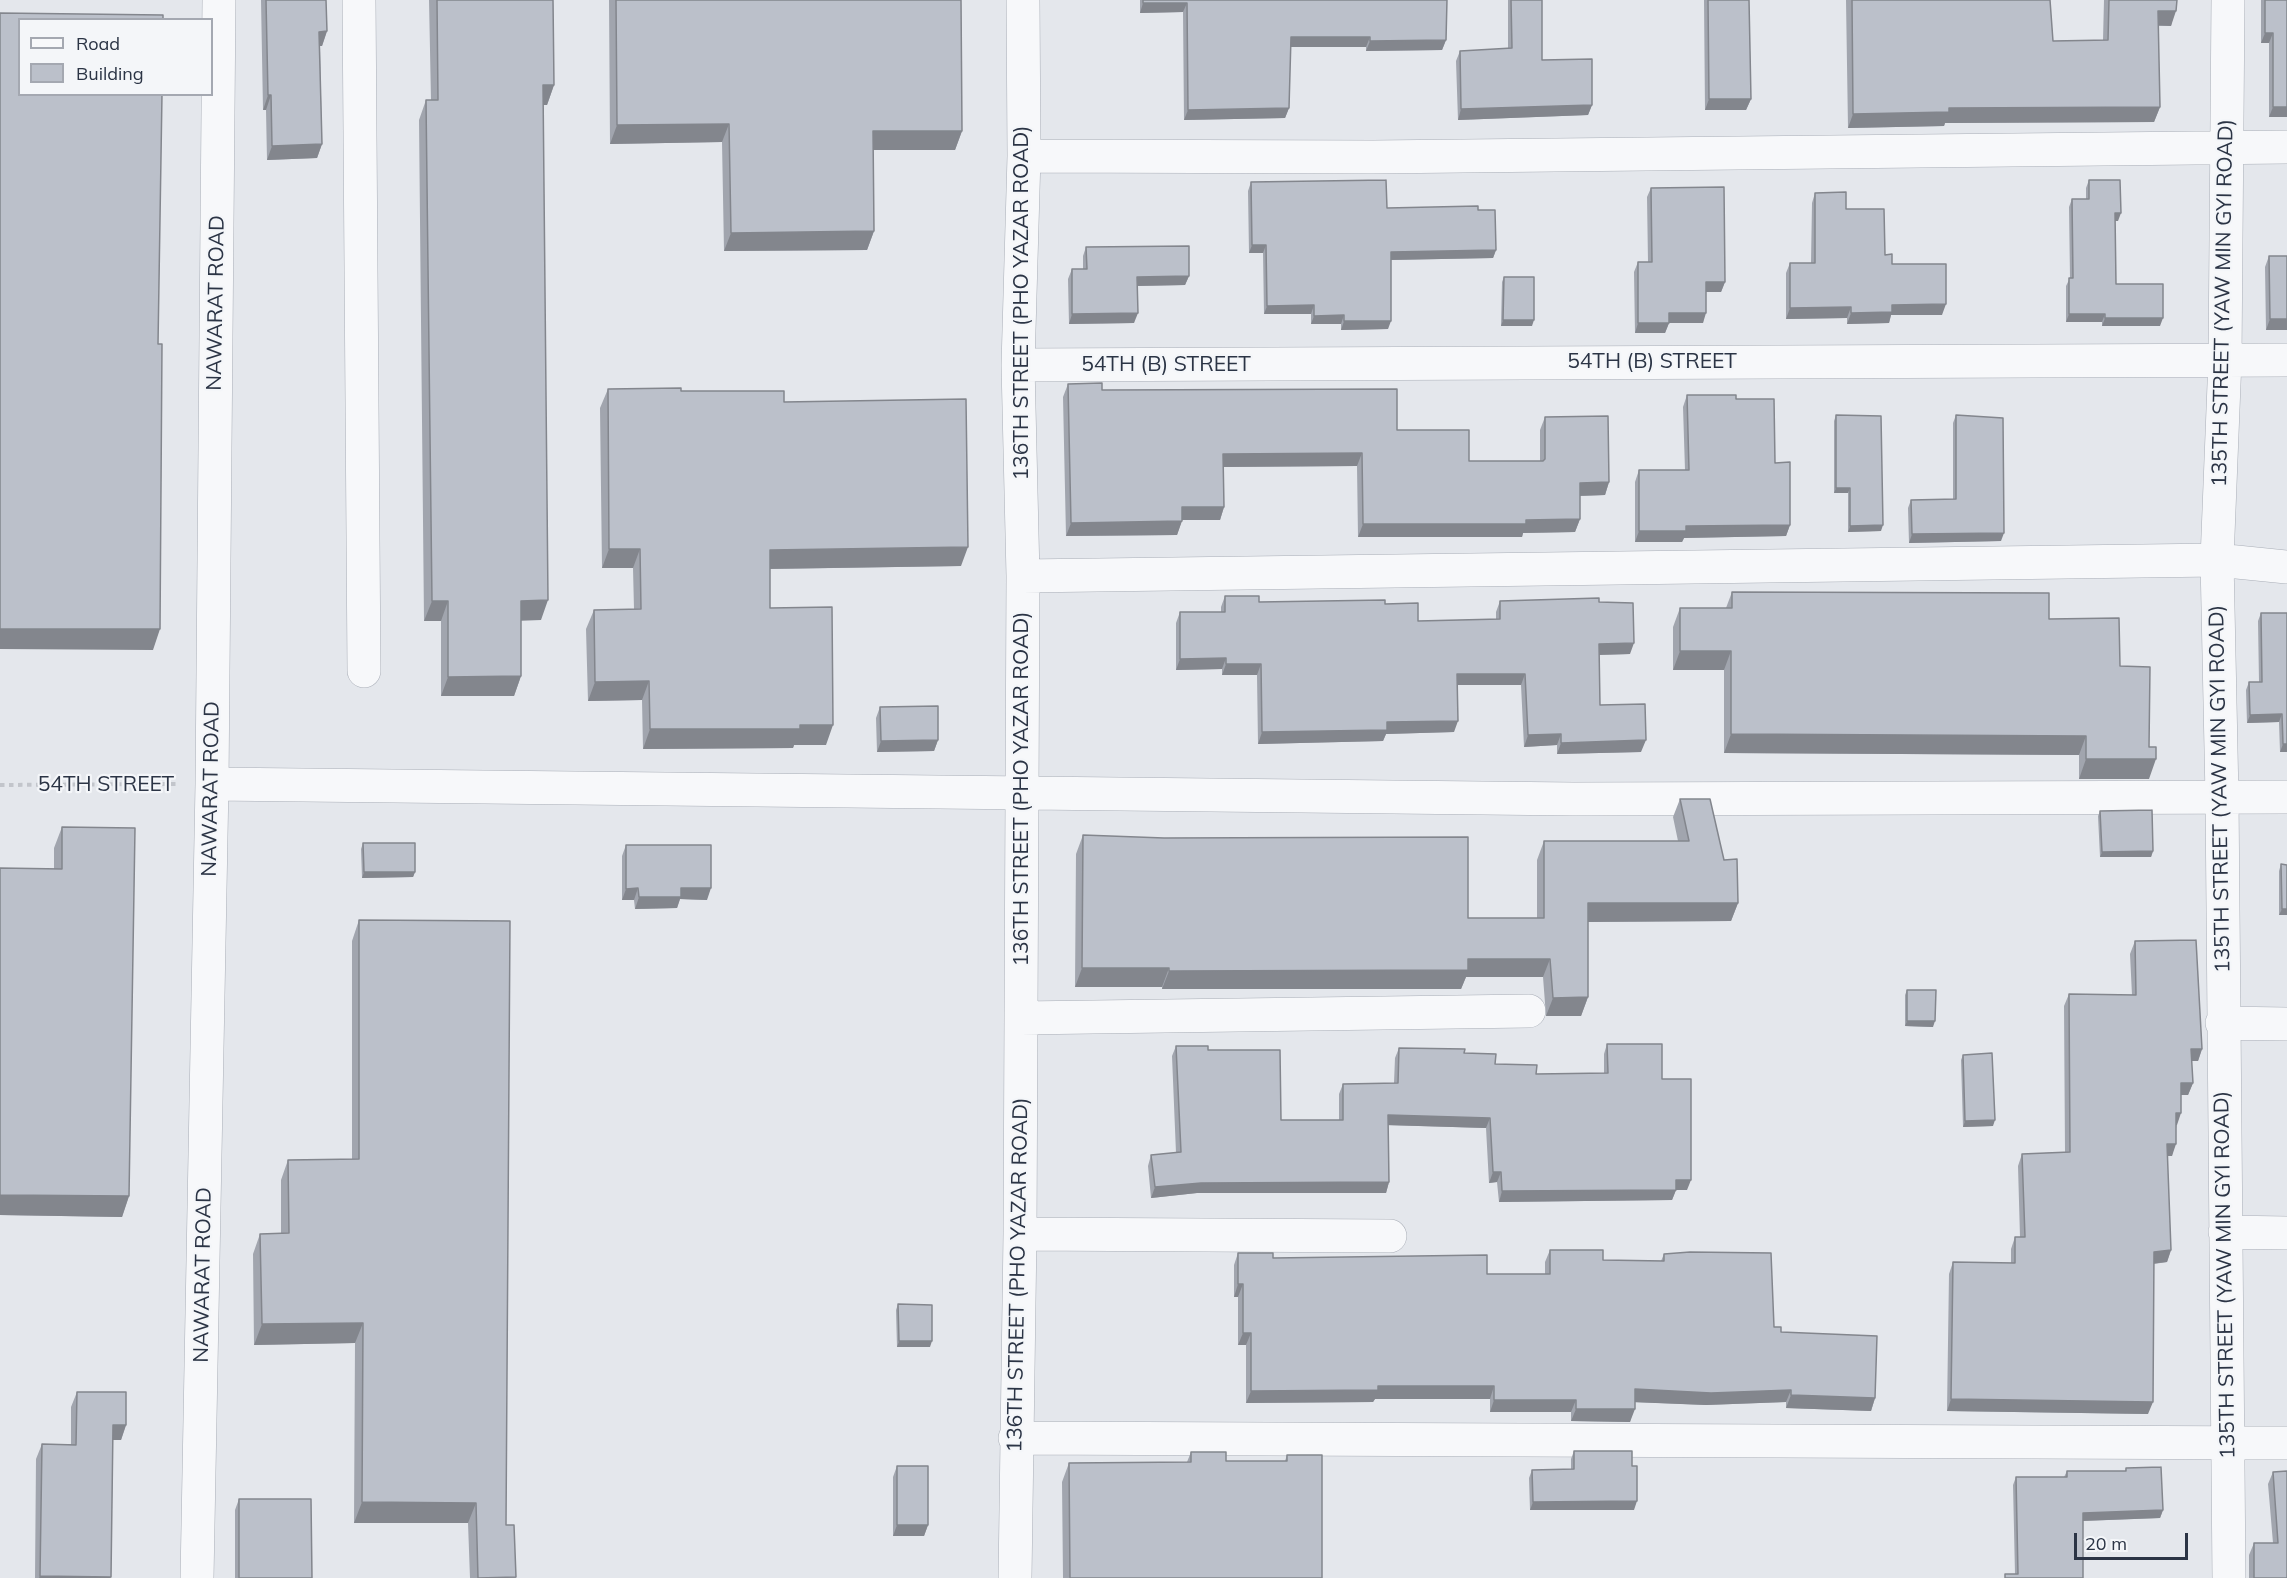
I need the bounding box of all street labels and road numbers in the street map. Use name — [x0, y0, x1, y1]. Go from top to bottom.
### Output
street label: 135TH STREET (YAW MIN GYI ROAD) — [2207, 119, 2239, 487]
street label: 136TH STREET (PHO YAZAR ROAD) — [1009, 125, 1035, 481]
street label: NAWARAT ROAD — [202, 215, 230, 391]
street label: 54TH (B) STREET — [1567, 349, 1737, 375]
street label: 54TH (B) STREET — [1081, 352, 1251, 378]
street label: 135TH STREET (YAW MIN GYI ROAD) — [2204, 605, 2236, 973]
street label: 136TH STREET (PHO YAZAR ROAD) — [1009, 611, 1035, 967]
street label: NAWARAT ROAD — [197, 701, 225, 877]
street label: 54TH STREET — [38, 772, 174, 798]
street label: 135TH STREET (YAW MIN GYI ROAD) — [2209, 1091, 2241, 1459]
street label: 136TH STREET (PHO YAZAR ROAD) — [1002, 1097, 1034, 1453]
street label: NAWARAT ROAD — [189, 1187, 217, 1363]

